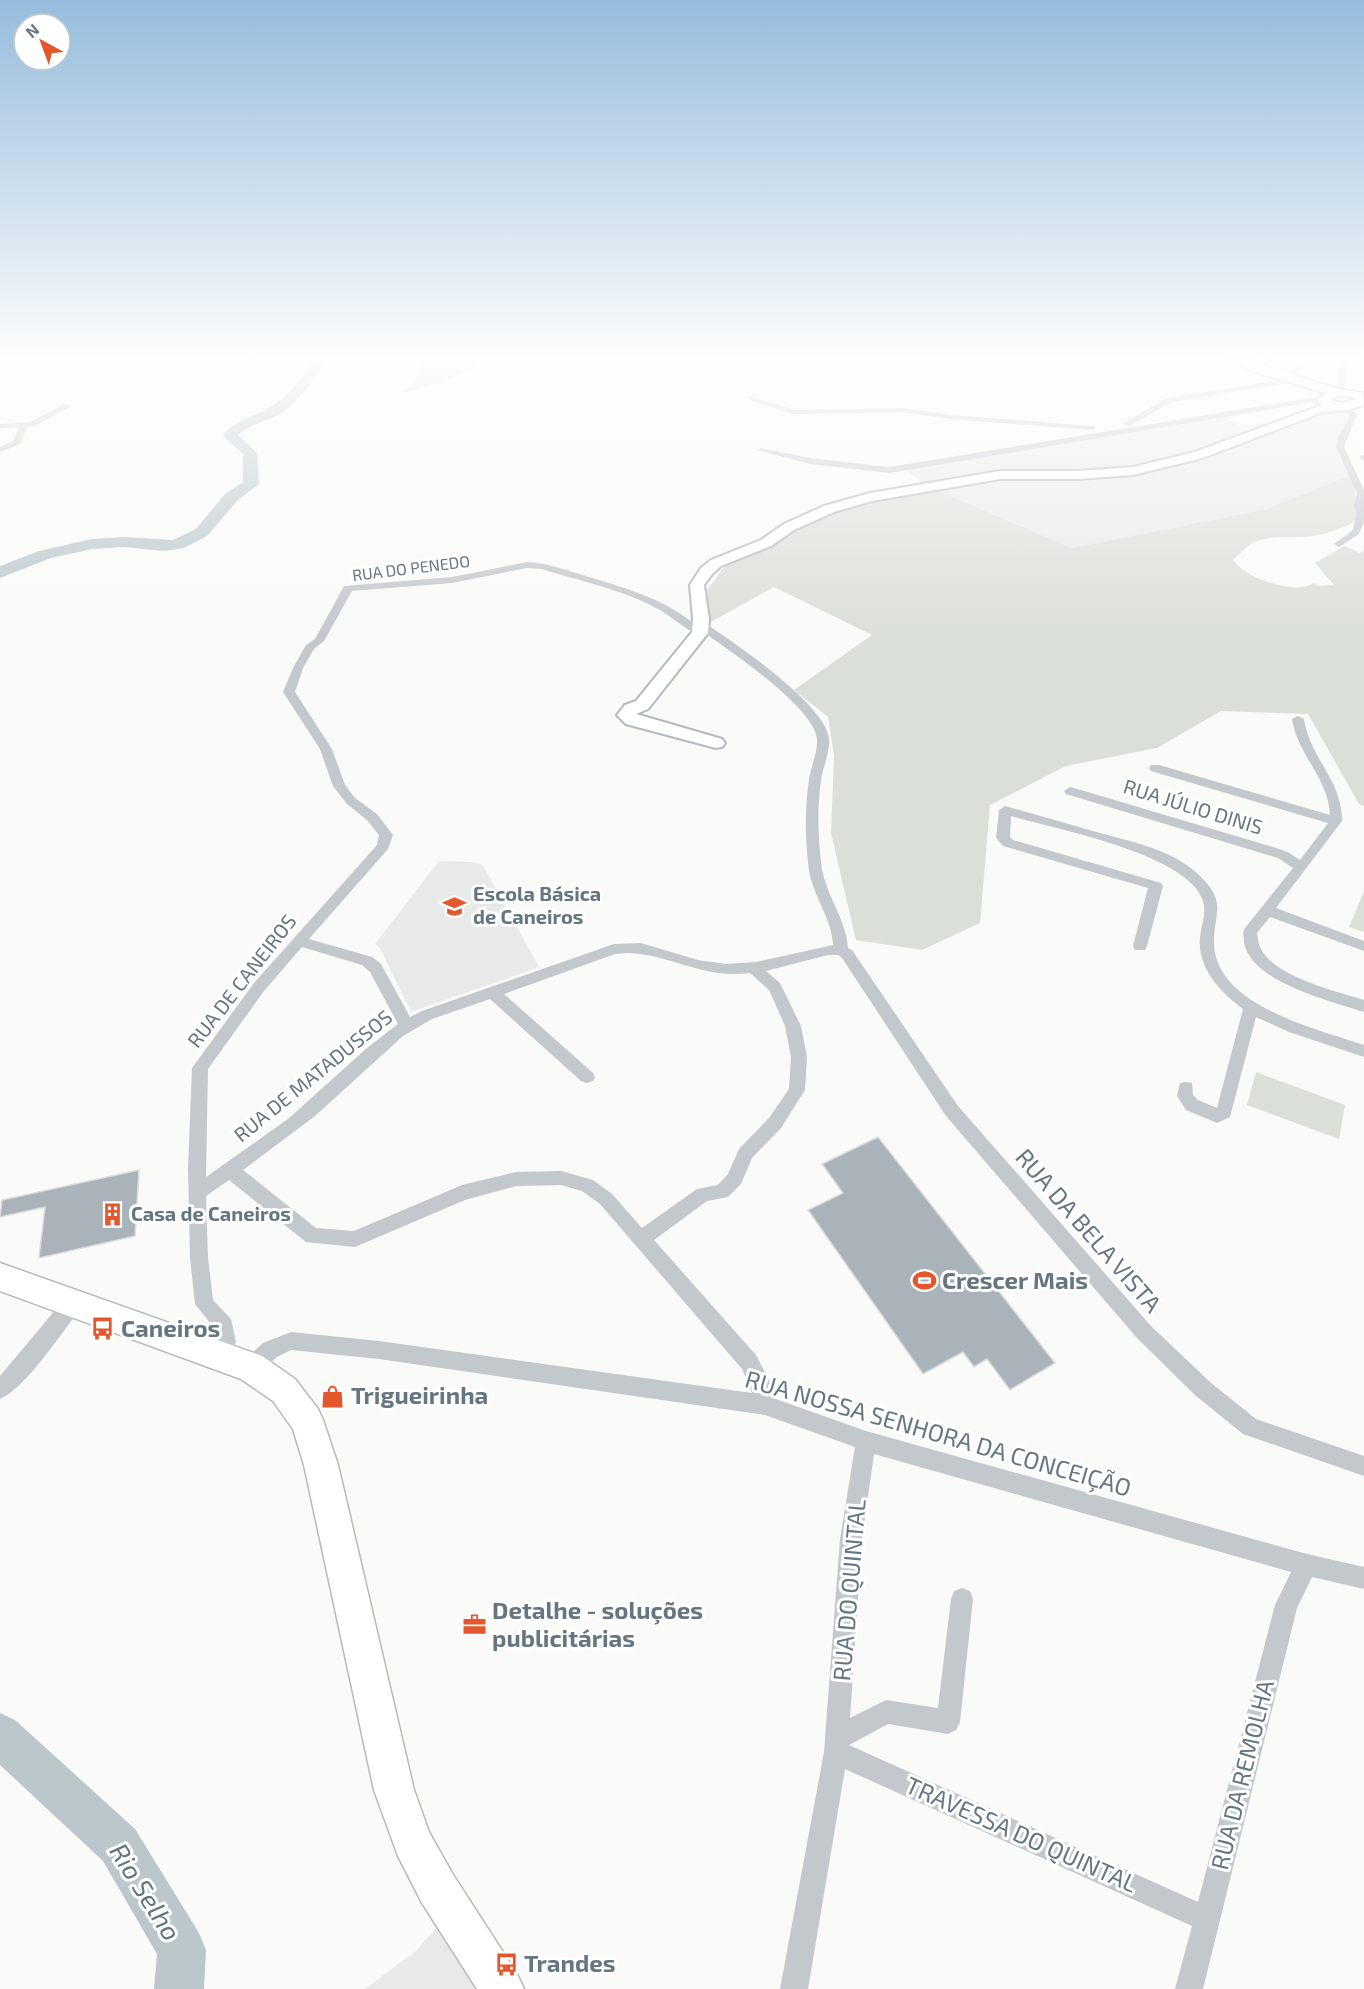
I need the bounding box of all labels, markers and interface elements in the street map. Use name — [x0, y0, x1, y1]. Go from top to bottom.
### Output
north arrow — [12, 12, 72, 72]
text: N — [21, 19, 42, 41]
street label: RUA DO PENEDO — [351, 551, 471, 584]
street label: RUA JÚLIO DINIS — [1121, 773, 1266, 839]
place label: Escola Básica de Caneiros — [473, 881, 601, 928]
school or university icon: Escola Básica de Caneiros — [442, 893, 468, 919]
street label: RUA DE CANEIROS — [182, 909, 301, 1052]
street label: RUA DE MATADUSSOS — [229, 1004, 396, 1146]
street label: RUA DA BELA VISTA — [1010, 1142, 1168, 1318]
building icon: Casa de Caneiros — [100, 1201, 126, 1227]
place label: Casa de Caneiros — [131, 1201, 291, 1225]
place label: Crescer Mais — [942, 1265, 1088, 1294]
sports icon: Crescer Mais — [911, 1268, 937, 1294]
place label: Caneiros — [121, 1313, 220, 1342]
bus stop icon: Caneiros — [90, 1316, 116, 1342]
street label: RUA NOSSA SENHORA DA CONCEIÇÃO — [742, 1363, 1135, 1503]
place label: Trigueirinha — [351, 1380, 488, 1409]
shop icon: Trigueirinha — [320, 1383, 346, 1409]
street label: RUA DO QUINTAL — [826, 1498, 871, 1682]
place label: Detalhe - soluções publicitárias — [492, 1595, 703, 1652]
office icon: Detalhe - soluções publicitárias — [461, 1612, 487, 1638]
street label: RUA DA REMOLHA — [1204, 1677, 1279, 1873]
street label: TRAVESSA DO QUINTAL — [902, 1770, 1142, 1898]
water label: Rio Selho — [104, 1837, 188, 1946]
place label: Trandes — [524, 1948, 616, 1977]
bus stop icon: Trandes — [493, 1951, 519, 1977]

